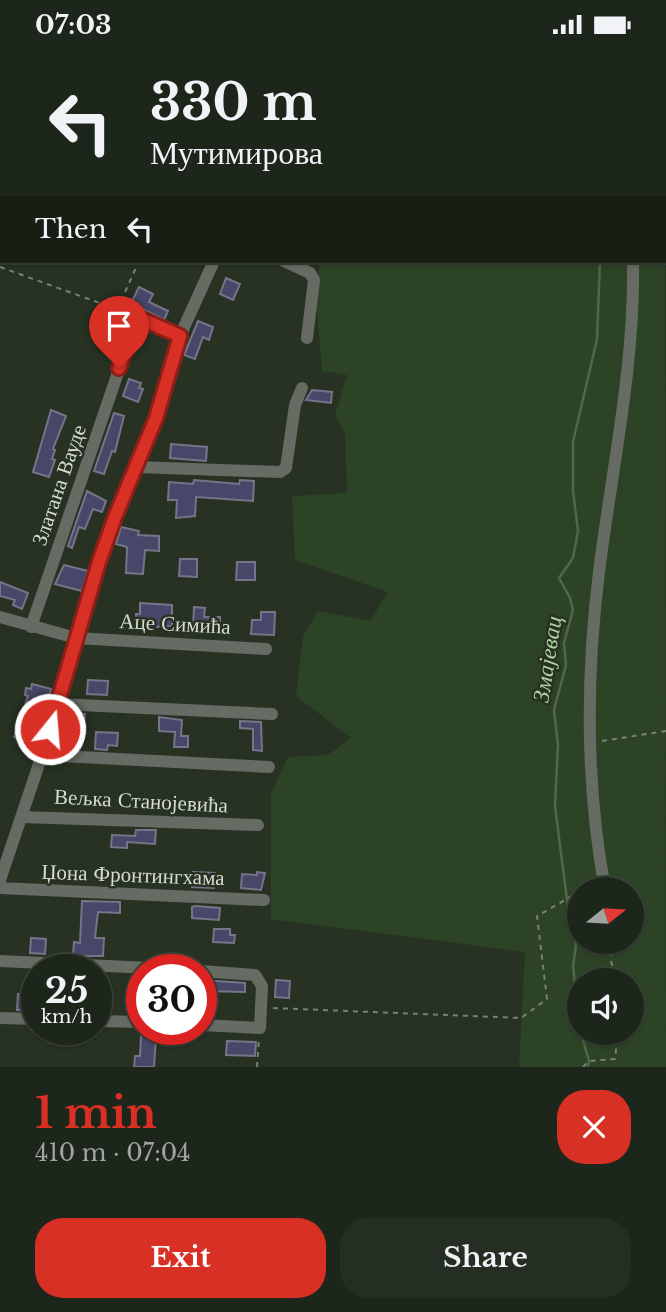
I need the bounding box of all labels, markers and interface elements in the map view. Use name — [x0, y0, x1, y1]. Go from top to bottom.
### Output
text: 07:03 — [35, 9, 112, 41]
text: 330 m — [150, 72, 317, 133]
icon: left — [35, 77, 126, 168]
text: Мутимирова — [150, 133, 323, 173]
icon: left — [121, 210, 159, 248]
text: Then — [35, 213, 107, 245]
pin — [89, 296, 149, 368]
icon: arrive — [100, 307, 138, 345]
street label: Златана Вауде — [26, 421, 92, 549]
street label: Аце Симића — [119, 608, 232, 640]
water label: Змајевац — [526, 614, 568, 704]
position arrow — [13, 692, 87, 766]
street label: Вељка Станојевића — [53, 783, 229, 819]
street label: Џона Фронтингхама — [41, 859, 226, 891]
north arrow — [567, 877, 644, 954]
map controls — [567, 877, 644, 1045]
speed limit sign: 30 — [126, 954, 217, 1045]
button: sound — [567, 968, 644, 1045]
text: 25 — [45, 969, 88, 1012]
text: km/h — [41, 1006, 92, 1028]
text: 1 min — [35, 1087, 157, 1139]
button: close — [557, 1090, 631, 1164]
text: 410 m · 07:04 — [35, 1139, 191, 1167]
button: Exit — [35, 1218, 326, 1298]
button: Share — [340, 1218, 631, 1298]

